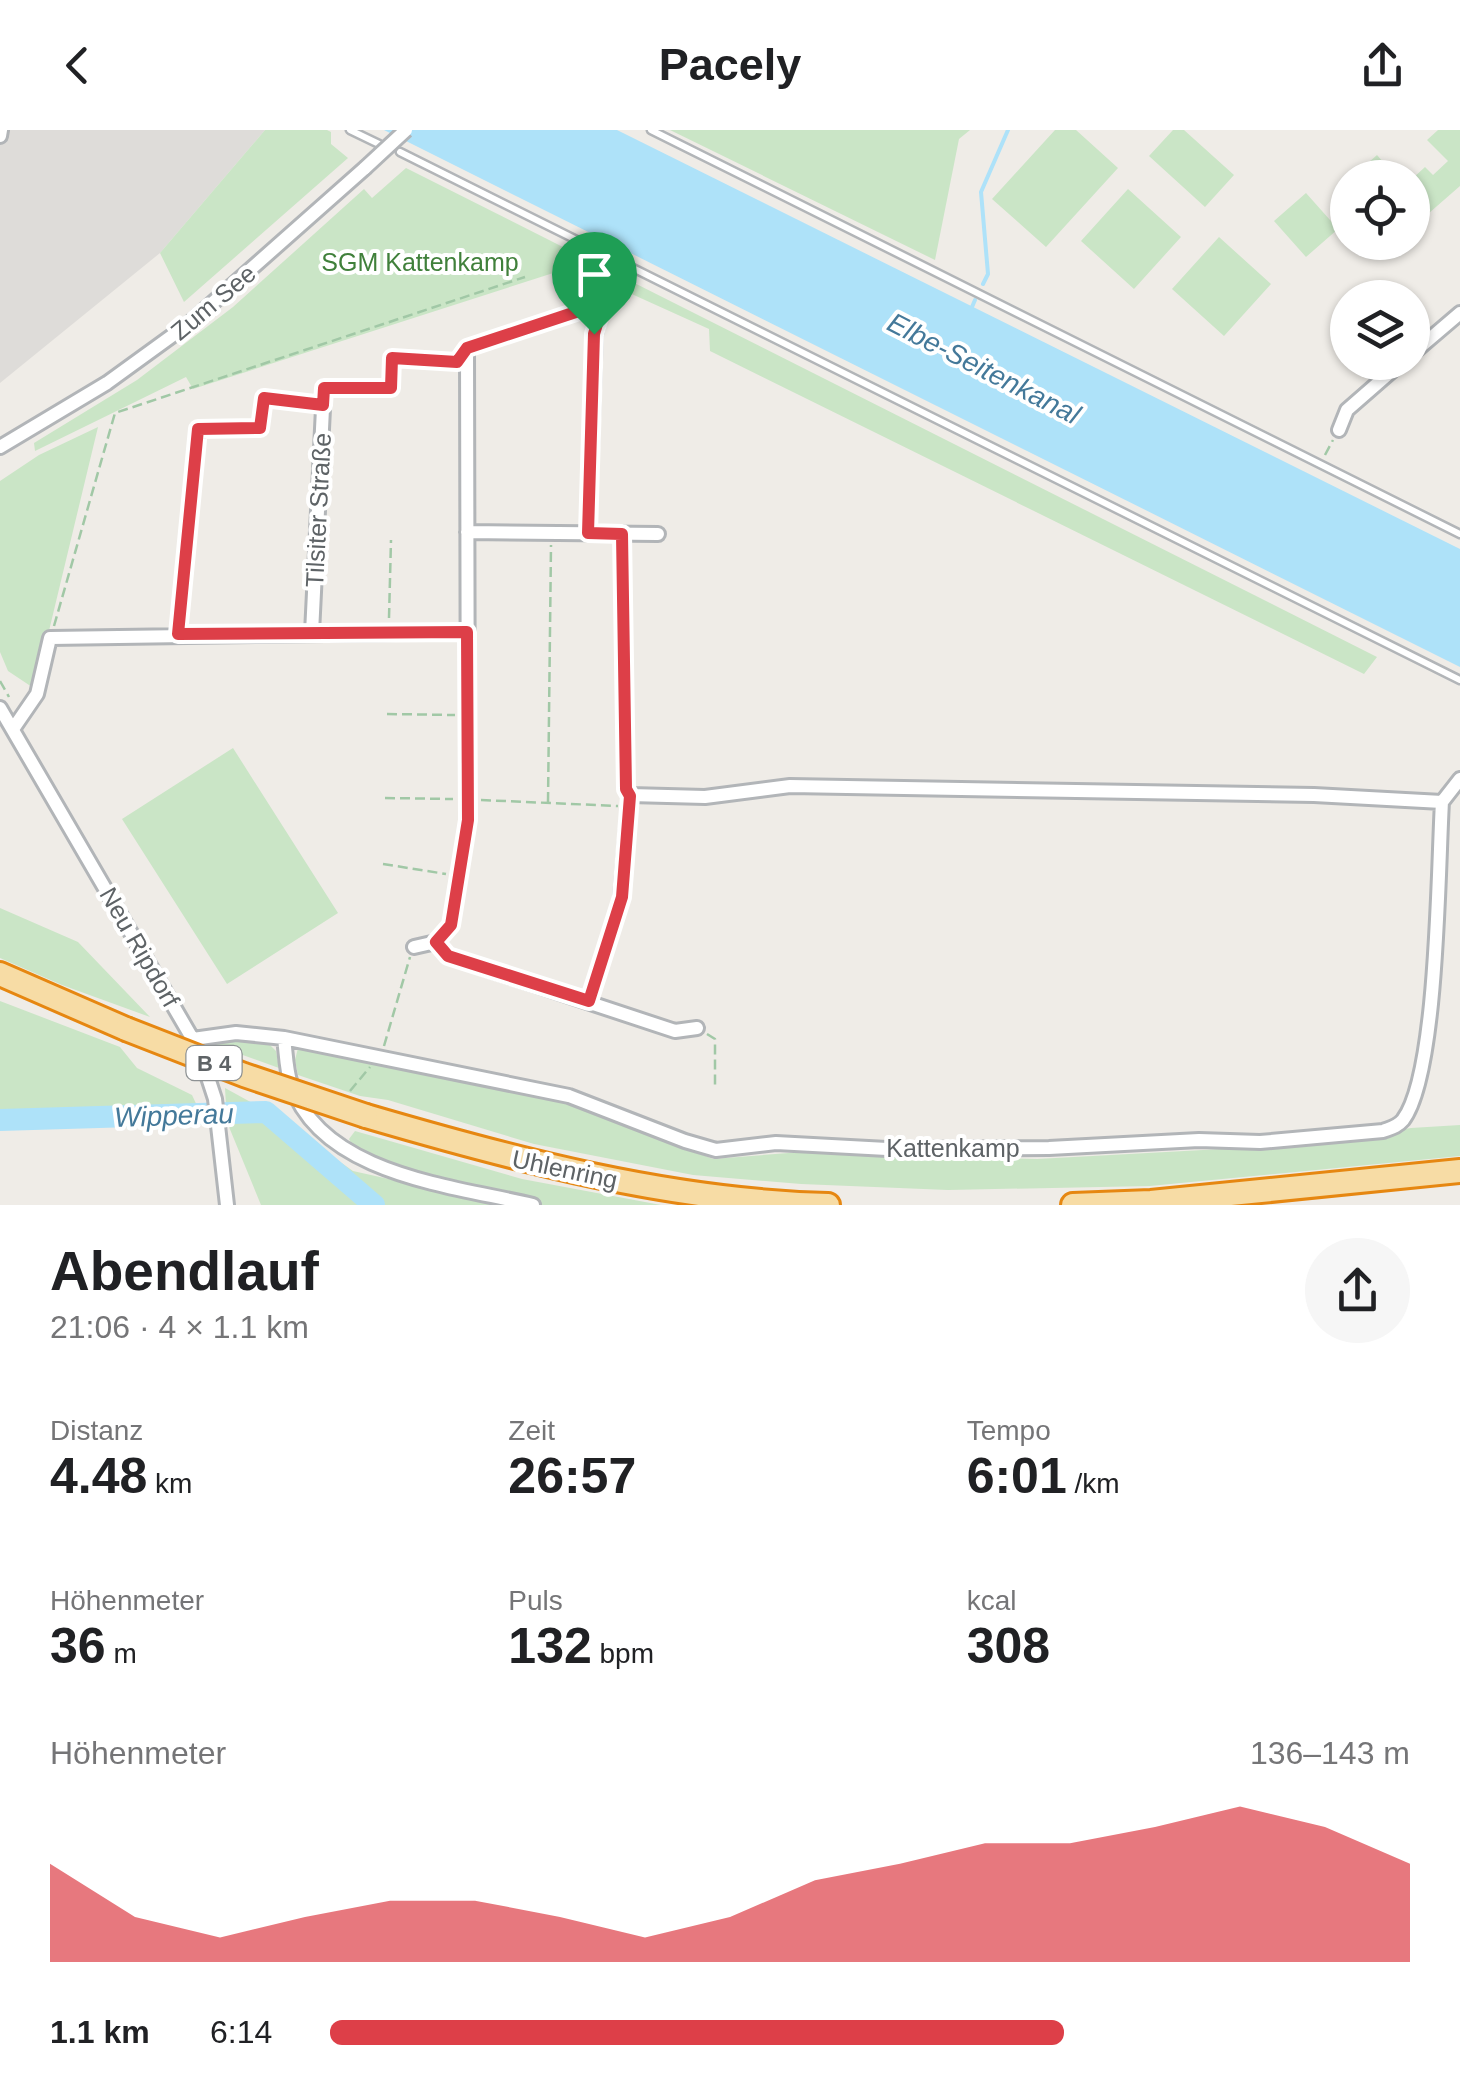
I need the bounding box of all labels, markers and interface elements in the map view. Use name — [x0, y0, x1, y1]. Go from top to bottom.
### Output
icon: back — [50, 38, 105, 93]
icon: share — [1355, 38, 1410, 93]
text: Pacely — [659, 39, 801, 90]
map controls — [1330, 160, 1430, 380]
button: locate — [1330, 160, 1430, 260]
pin — [552, 232, 637, 335]
icon: arrive — [567, 247, 622, 302]
park label: SGM Kattenkamp — [321, 248, 519, 276]
street label: Zum See — [165, 259, 261, 345]
button: layers — [1330, 280, 1430, 380]
water label: Elbe-Seitenkanal — [882, 307, 1086, 431]
street label: Tilsiter Straße — [300, 432, 336, 588]
street label: Neu Ripdorf — [95, 882, 185, 1012]
road number: B 4 — [186, 1046, 242, 1080]
water label: Wipperau — [114, 1098, 235, 1133]
street label: Kattenkamp — [886, 1134, 1020, 1162]
street label: Uhlenring — [510, 1144, 620, 1194]
button: share — [1305, 1238, 1410, 1343]
text: Abendlauf — [50, 1240, 319, 1302]
text: 21:06 · 4 × 1.1 km — [50, 1309, 309, 1345]
text: Distanz — [50, 1415, 143, 1446]
text: Zeit — [508, 1415, 555, 1446]
text: Tempo — [967, 1415, 1051, 1446]
text: 4.48 — [50, 1448, 147, 1504]
text: 26:57 — [508, 1448, 636, 1504]
text: 6:01 — [967, 1448, 1067, 1504]
text: km — [147, 1468, 192, 1499]
text: /km — [1067, 1468, 1120, 1499]
text: Höhenmeter — [50, 1585, 204, 1616]
text: Puls — [508, 1585, 563, 1616]
text: kcal — [967, 1585, 1016, 1616]
text: 36 — [50, 1618, 106, 1674]
text: 132 — [508, 1618, 592, 1674]
text: 308 — [967, 1618, 1050, 1674]
text: m — [106, 1638, 137, 1669]
text: bpm — [592, 1638, 654, 1669]
text: Höhenmeter — [50, 1735, 226, 1771]
text: 136–143 m — [1250, 1735, 1410, 1771]
text: 1.1 km — [50, 2014, 150, 2050]
text: 6:14 — [210, 2014, 272, 2050]

